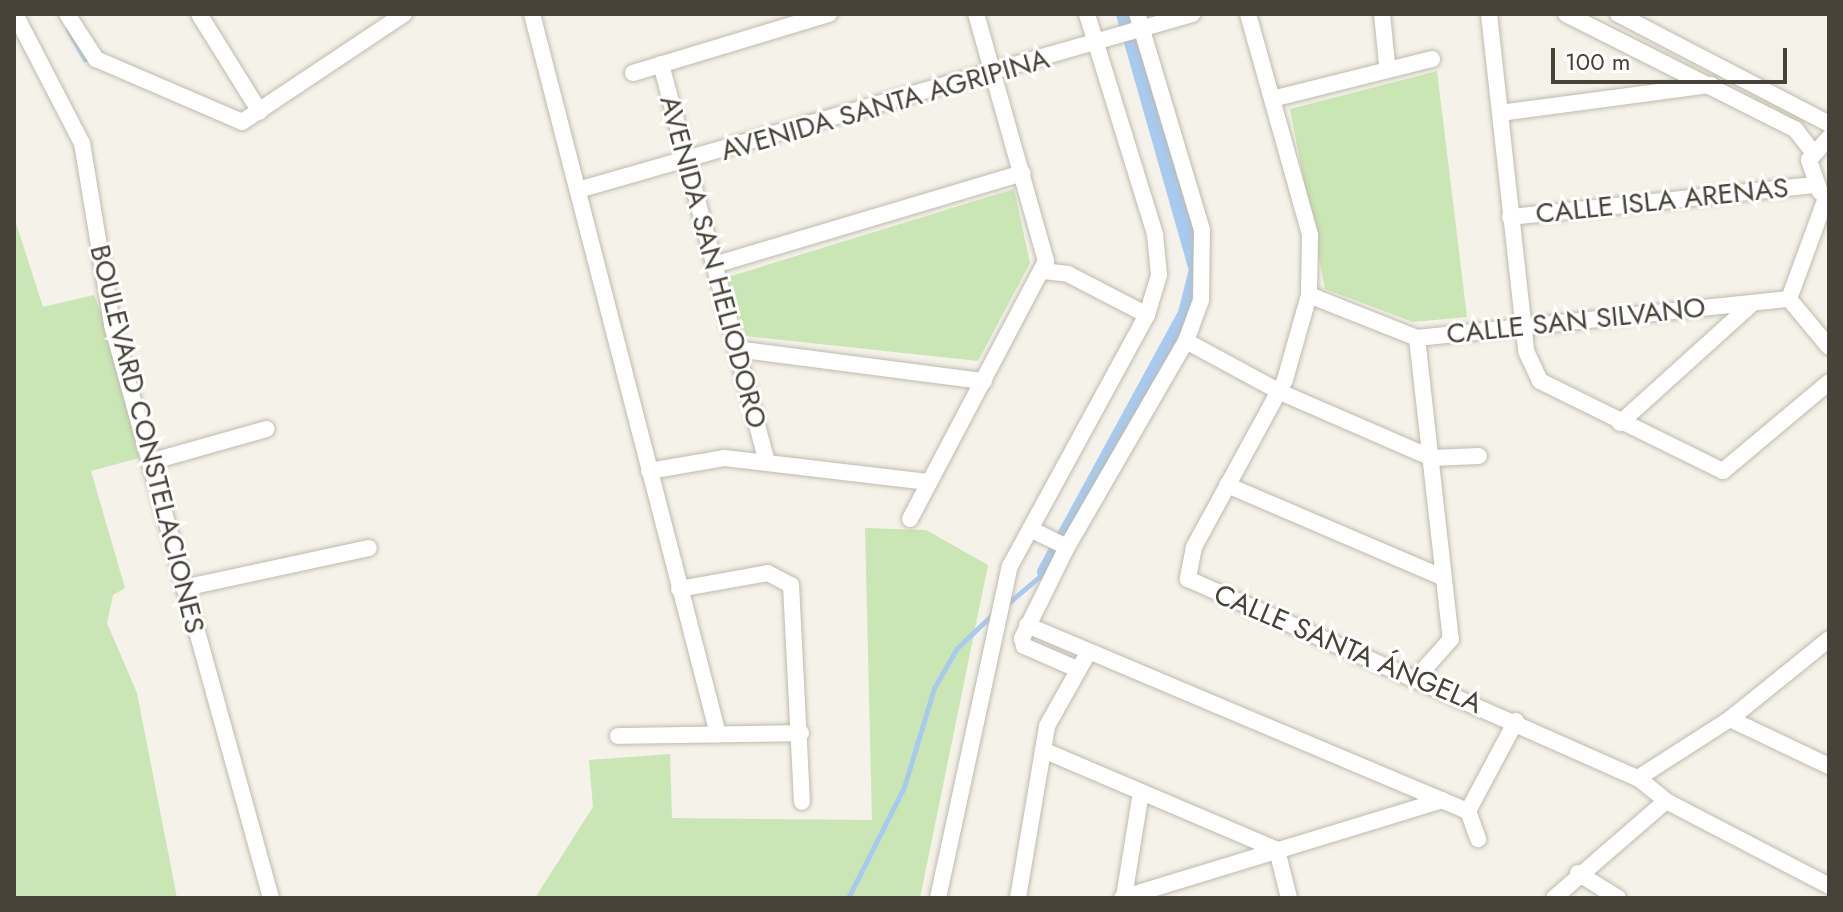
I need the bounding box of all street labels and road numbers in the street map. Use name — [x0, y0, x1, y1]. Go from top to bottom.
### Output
street label: AVENIDA SANTA AGRIPINA — [717, 42, 1053, 168]
street label: AVENIDA SAN HELIODORO — [652, 92, 774, 432]
street label: CALLE ISLA ARENAS — [1534, 171, 1790, 231]
street label: BOULEVARD CONSTELACIONES — [82, 241, 212, 637]
street label: CALLE SAN SILVANO — [1445, 291, 1707, 351]
street label: CALLE SANTA ÁNGELA — [1209, 577, 1487, 721]

